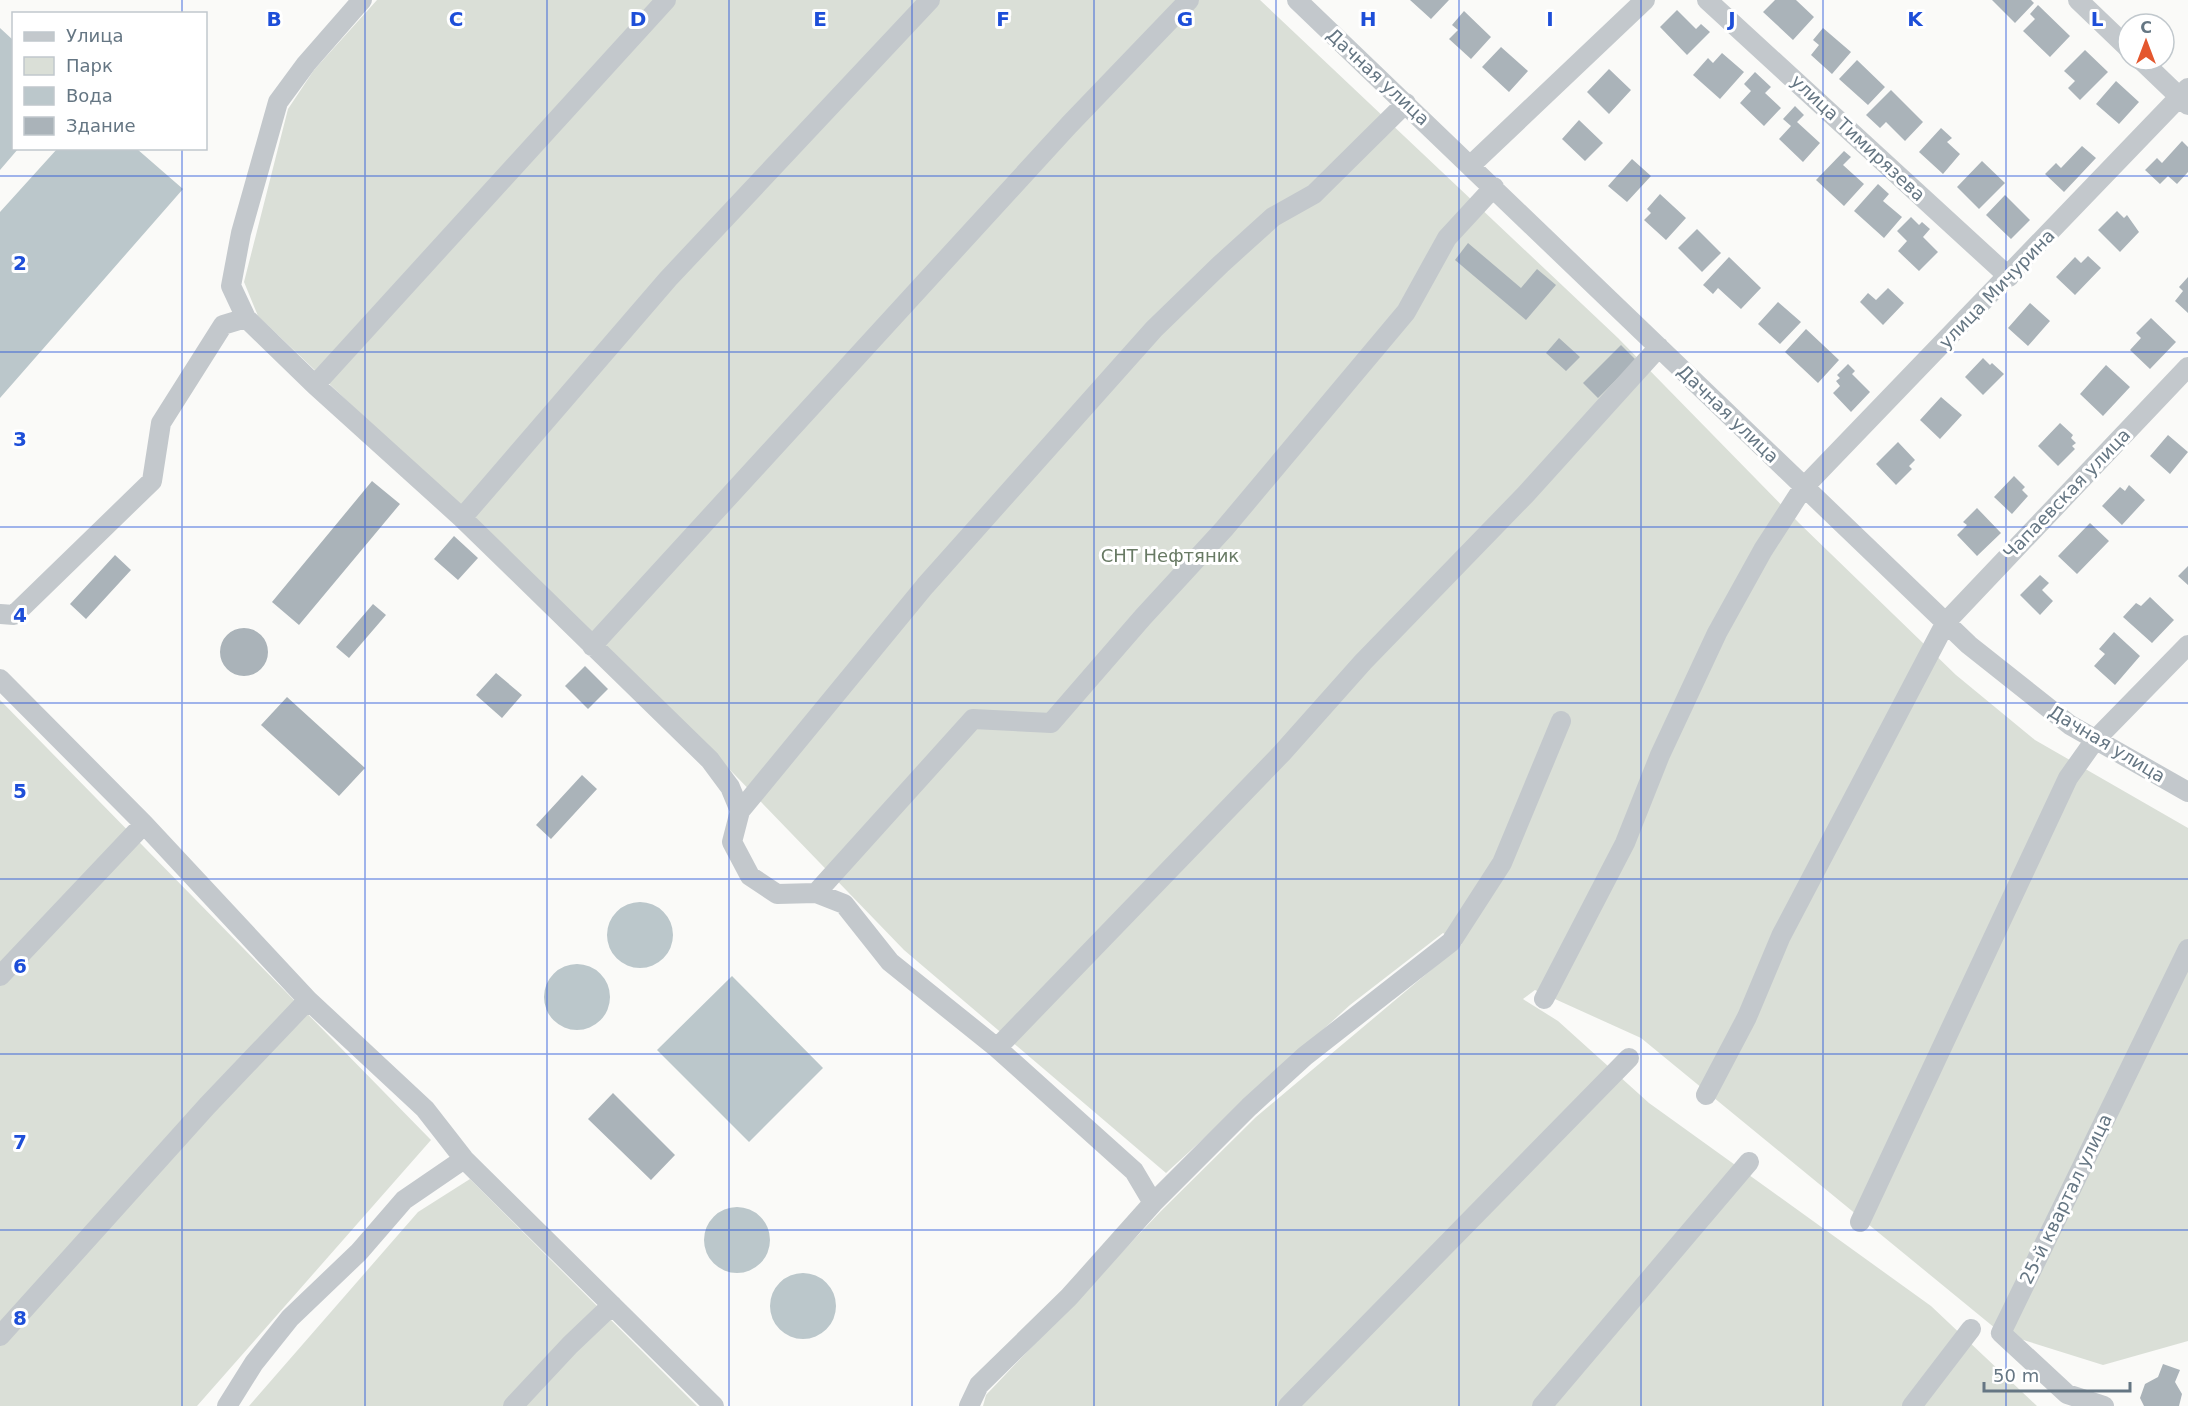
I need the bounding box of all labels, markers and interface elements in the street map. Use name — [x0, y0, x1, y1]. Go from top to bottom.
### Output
text: B — [266, 7, 282, 31]
text: C — [449, 7, 463, 31]
text: D — [630, 7, 646, 31]
text: E — [813, 7, 827, 31]
text: F — [996, 7, 1010, 31]
text: G — [1177, 7, 1193, 31]
text: H — [1360, 7, 1376, 31]
text: I — [1546, 7, 1554, 31]
text: J — [1726, 7, 1736, 31]
text: K — [1907, 7, 1924, 31]
text: L — [2091, 7, 2104, 31]
legend — [12, 12, 207, 150]
north arrow — [2116, 12, 2176, 72]
text: С — [2140, 18, 2152, 37]
street label: Дачная улица — [1323, 24, 1434, 129]
text: Улица — [66, 25, 123, 46]
text: Парк — [66, 55, 113, 76]
street label: улица Тимирязева — [1787, 70, 1930, 205]
text: Вода — [66, 85, 113, 106]
text: Здание — [66, 115, 136, 136]
street label: улица Мичурина — [1934, 225, 2059, 353]
text: 2 — [13, 251, 27, 275]
street label: Дачная улица — [1673, 360, 1783, 467]
street label: Чапаевская улица — [1999, 424, 2134, 563]
text: 3 — [13, 427, 27, 451]
park label: СНТ Нефтяник — [1101, 545, 1239, 566]
text: 4 — [13, 603, 27, 627]
street label: Дачная улица — [2045, 701, 2169, 787]
text: 5 — [13, 779, 27, 803]
text: 6 — [13, 954, 27, 978]
street label: 25-й квартал улица — [2015, 1110, 2116, 1287]
text: 7 — [13, 1130, 27, 1154]
text: 8 — [13, 1306, 27, 1330]
scale bar — [1984, 1355, 2130, 1393]
text: 50 m — [1993, 1365, 2039, 1386]

